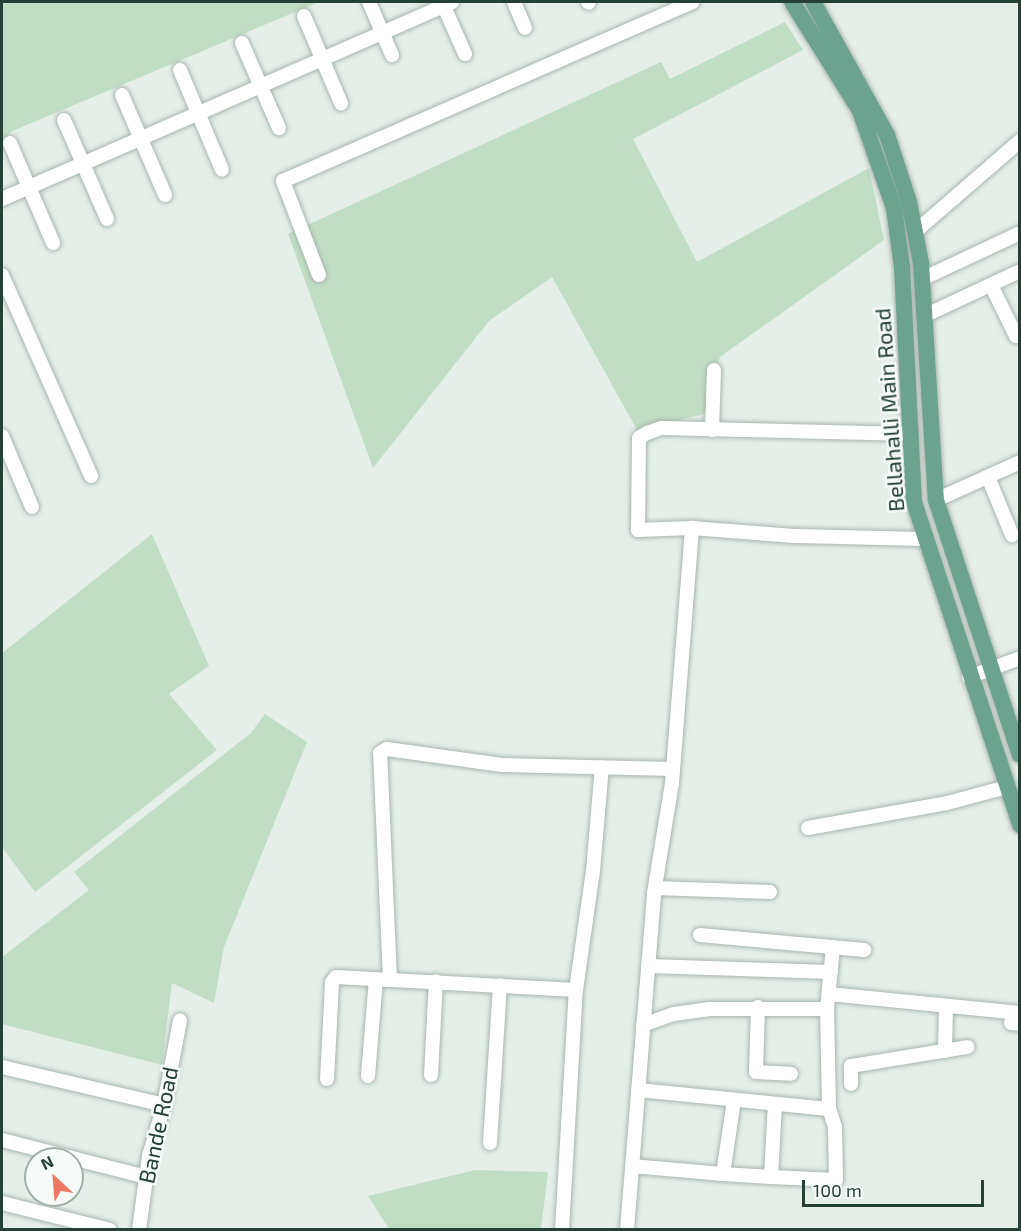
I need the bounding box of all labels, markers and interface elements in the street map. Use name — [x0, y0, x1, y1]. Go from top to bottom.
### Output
street label: Bellahalli Main Road — [869, 307, 909, 513]
street label: Bande Road — [133, 1064, 183, 1186]
north arrow — [24, 1147, 84, 1207]
text: N — [37, 1151, 56, 1173]
scale bar — [805, 1168, 986, 1206]
text: 100 m — [813, 1179, 862, 1201]

